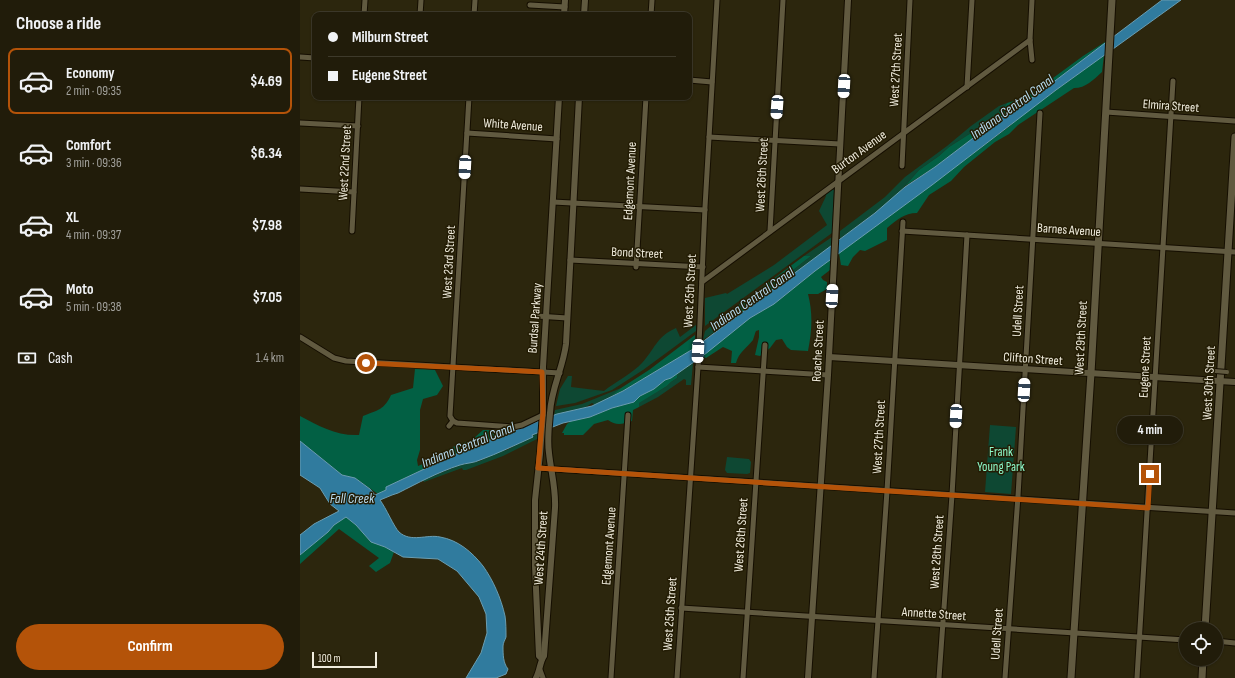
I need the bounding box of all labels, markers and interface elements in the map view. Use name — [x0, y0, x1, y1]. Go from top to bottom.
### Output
text: Choose a ride — [16, 13, 101, 34]
text: Milburn Street — [352, 28, 428, 47]
street label: West 27th Street — [886, 33, 906, 107]
icon: car — [18, 63, 54, 99]
text: Economy — [66, 64, 115, 83]
text: Eugene Street — [352, 66, 427, 85]
water label: Indiana Central Canal — [967, 71, 1057, 143]
text: $4.69 — [250, 72, 282, 91]
car — [837, 74, 851, 98]
text: 2 min · 09:35 — [66, 83, 121, 99]
car — [770, 95, 784, 119]
street label: Elmira Street — [1142, 96, 1200, 116]
street label: White Avenue — [483, 115, 543, 135]
street label: West 22nd Street — [335, 125, 355, 201]
street label: Burton Avenue — [828, 127, 890, 177]
icon: car — [18, 135, 54, 171]
text: Comfort — [66, 136, 111, 155]
street label: West 26th Street — [752, 137, 772, 212]
street label: Edgemont Avenue — [620, 141, 640, 221]
text: $6.34 — [250, 144, 282, 163]
text: 3 min · 09:36 — [66, 155, 122, 171]
car — [458, 155, 472, 179]
icon: car — [18, 207, 54, 243]
text: XL — [66, 208, 79, 227]
text: $7.98 — [252, 216, 282, 235]
street label: Barnes Avenue — [1037, 220, 1101, 240]
street label: West 23rd Street — [439, 225, 459, 299]
text: 4 min · 09:37 — [66, 227, 121, 243]
street label: Bond Street — [611, 244, 663, 262]
street label: West 25th Street — [680, 254, 700, 328]
water label: Indiana Central Canal — [707, 263, 798, 334]
icon: car — [18, 279, 54, 315]
text: Moto — [66, 280, 93, 299]
street label: Burdsal Parkway — [525, 282, 545, 354]
car — [825, 284, 839, 308]
street label: Udell Street — [1009, 285, 1027, 337]
text: $7.05 — [252, 288, 282, 307]
text: 5 min · 09:38 — [66, 299, 121, 315]
street label: West 29th Street — [1071, 300, 1091, 376]
street label: Roache Street — [808, 320, 828, 382]
street label: Eugene Street — [1135, 336, 1155, 398]
car — [691, 339, 705, 363]
street label: West 30th Street — [1199, 345, 1219, 421]
icon: cash — [16, 347, 38, 369]
text: Cash — [48, 349, 73, 368]
street label: Clifton Street — [1003, 349, 1063, 369]
text: 1.4 km — [256, 350, 284, 366]
route start — [357, 354, 375, 372]
car — [1017, 378, 1031, 402]
street label: West 27th Street — [869, 400, 889, 474]
car — [949, 404, 963, 428]
callout: 4 min — [1117, 416, 1183, 444]
water label: Indiana Central Canal — [419, 418, 517, 471]
text: 4 min — [1137, 422, 1163, 438]
park label: Frank Young Park — [977, 444, 1025, 475]
route end — [1141, 465, 1159, 483]
water label: Fall Creek — [330, 490, 375, 507]
street label: West 26th Street — [730, 497, 752, 573]
street label: Edgemont Avenue — [598, 506, 620, 586]
street label: West 24th Street — [530, 511, 552, 585]
street label: West 28th Street — [926, 514, 948, 590]
street label: West 25th Street — [659, 577, 681, 651]
street label: Annette Street — [900, 604, 967, 624]
street label: Udell Street — [987, 608, 1007, 660]
map controls — [1179, 622, 1223, 666]
button: locate — [1179, 622, 1223, 666]
button: Confirm — [16, 624, 284, 670]
scale bar — [312, 650, 377, 669]
text: 100 m — [318, 652, 340, 665]

